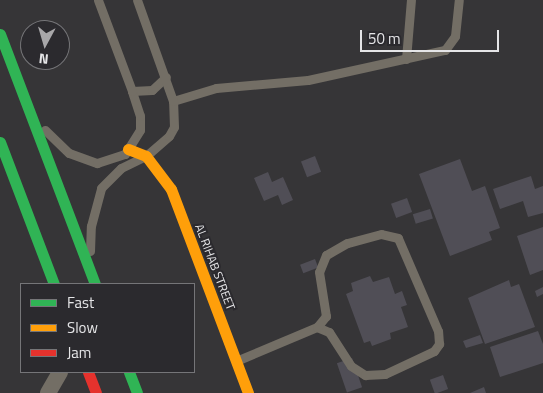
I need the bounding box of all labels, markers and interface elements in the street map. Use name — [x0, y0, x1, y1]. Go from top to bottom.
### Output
north arrow — [20, 20, 70, 70]
scale bar — [363, 20, 502, 52]
text: 50 m — [368, 27, 401, 50]
text: N — [38, 48, 49, 70]
street label: AL RIHAB STREET — [192, 222, 238, 312]
legend — [20, 283, 195, 373]
text: Fast — [67, 291, 94, 314]
text: Slow — [67, 316, 98, 339]
text: Jam — [67, 341, 91, 364]

